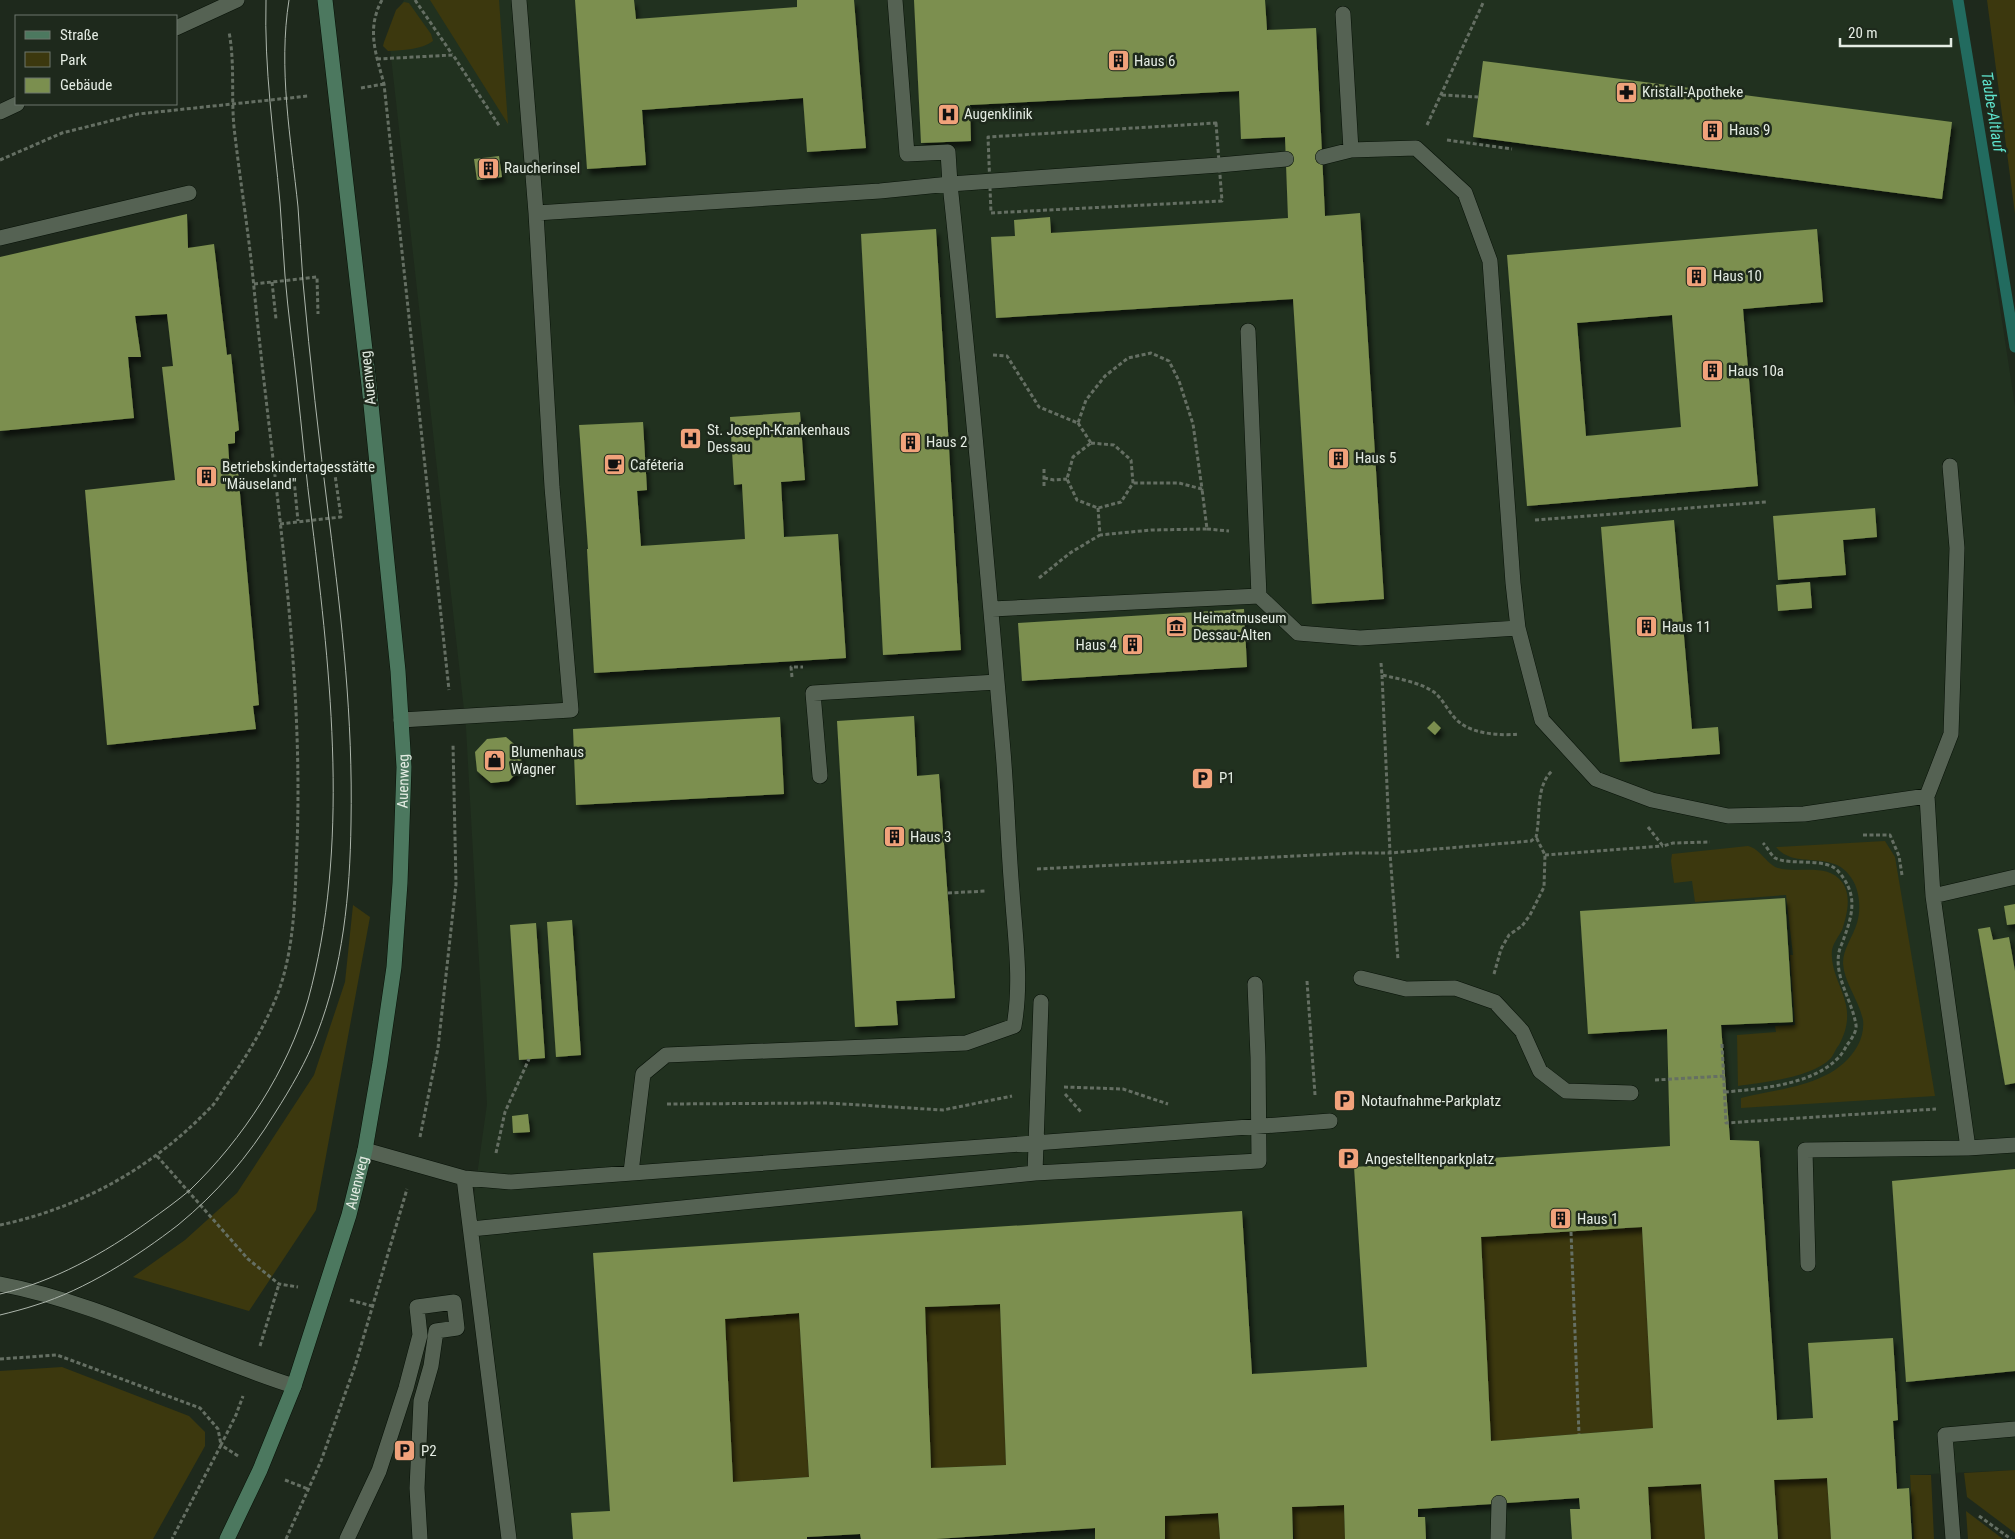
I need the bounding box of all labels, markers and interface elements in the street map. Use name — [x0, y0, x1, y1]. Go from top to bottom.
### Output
legend — [15, 15, 178, 105]
scale bar — [1840, 15, 1951, 47]
text: 20 m — [1848, 24, 1878, 42]
text: Straße — [60, 26, 99, 44]
building icon: Haus 6 — [1106, 49, 1130, 73]
text: Park — [60, 51, 87, 69]
place label: Haus 6 — [1134, 52, 1175, 70]
water label: Taube-Altlauf — [1977, 70, 2009, 156]
text: Gebäude — [60, 76, 112, 94]
pharmacy icon: Kristall-Apotheke — [1614, 80, 1638, 104]
place label: Kristall-Apotheke — [1642, 83, 1743, 101]
hospital icon: Augenklinik — [936, 102, 960, 126]
place label: Augenklinik — [964, 105, 1033, 123]
building icon: Haus 9 — [1701, 118, 1725, 142]
place label: Haus 9 — [1729, 121, 1770, 139]
building icon: Raucherinsel — [476, 156, 500, 180]
place label: Raucherinsel — [504, 159, 580, 177]
building icon: Haus 10 — [1685, 264, 1709, 288]
place label: Haus 10 — [1713, 267, 1762, 285]
street label: Auenweg — [356, 350, 380, 406]
building icon: Haus 10a — [1700, 359, 1724, 383]
place label: Haus 10a — [1728, 362, 1784, 380]
place label: St. Joseph-Krankenhaus Dessau — [707, 421, 850, 456]
hospital icon: St. Joseph-Krankenhaus Dessau — [679, 427, 703, 451]
building icon: Haus 2 — [898, 430, 922, 454]
place label: Haus 2 — [926, 433, 967, 451]
building icon: Haus 5 — [1327, 446, 1351, 470]
place label: Haus 5 — [1355, 449, 1396, 467]
cafe icon: Caféteria — [602, 453, 626, 477]
place label: Caféteria — [630, 456, 684, 474]
place label: Betriebskindertagesstätte "Mäuseland" — [222, 458, 375, 493]
building icon: Betriebskindertagesstätte "Mäuseland" — [194, 464, 218, 488]
place label: Heimatmuseum Dessau-Alten — [1193, 609, 1287, 644]
museum icon: Heimatmuseum Dessau-Alten — [1165, 615, 1189, 639]
building icon: Haus 11 — [1634, 615, 1658, 639]
place label: Haus 11 — [1662, 618, 1711, 636]
building icon: Haus 4 — [1121, 633, 1145, 657]
place label: Haus 4 — [1076, 636, 1117, 654]
place label: Blumenhaus Wagner — [511, 743, 584, 778]
shop icon: Blumenhaus Wagner — [483, 749, 507, 773]
street label: Auenweg — [394, 754, 413, 809]
parking icon: P1 — [1191, 766, 1215, 790]
place label: P1 — [1219, 769, 1235, 787]
building icon: Haus 3 — [882, 825, 906, 849]
place label: Haus 3 — [910, 828, 951, 846]
parking icon: Notaufnahme-Parkplatz — [1333, 1089, 1357, 1113]
place label: Notaufnahme-Parkplatz — [1361, 1092, 1501, 1110]
parking icon: Angestelltenparkplatz — [1337, 1147, 1361, 1171]
place label: Angestelltenparkplatz — [1365, 1150, 1494, 1168]
street label: Auenweg — [342, 1154, 372, 1211]
building icon: Haus 1 — [1549, 1207, 1573, 1231]
place label: Haus 1 — [1577, 1210, 1618, 1228]
parking icon: P2 — [393, 1439, 417, 1463]
place label: P2 — [421, 1442, 437, 1460]

